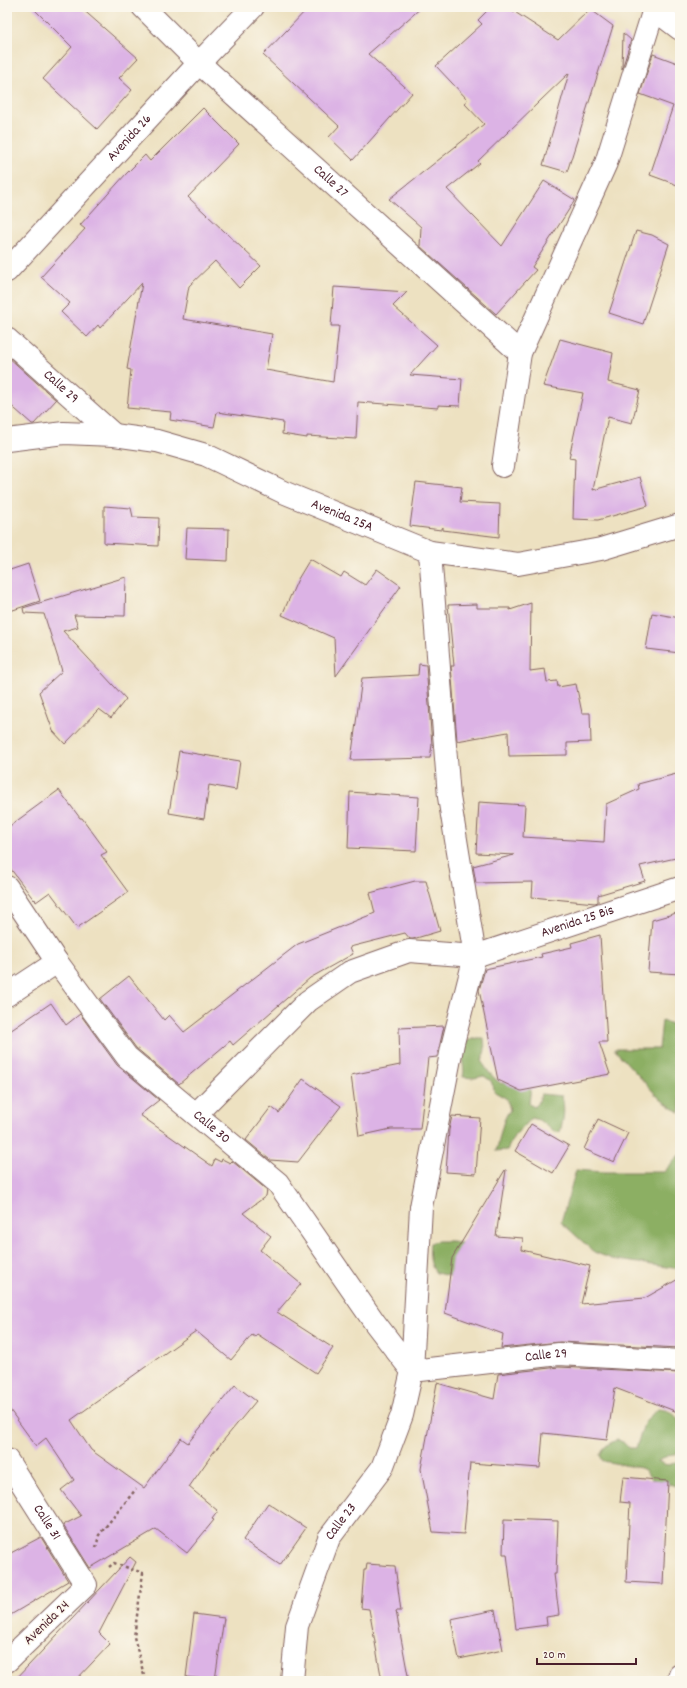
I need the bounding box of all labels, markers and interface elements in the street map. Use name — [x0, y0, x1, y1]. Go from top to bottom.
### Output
street label: Avenida 26 — [103, 110, 157, 166]
street label: Calle 27 — [308, 160, 352, 203]
street label: Calle 29 — [38, 366, 83, 409]
street label: Avenida 25A — [308, 494, 376, 538]
street label: Avenida 25 Bis — [538, 900, 617, 943]
street label: Calle 30 — [188, 1106, 234, 1149]
street label: Calle 29 — [524, 1344, 568, 1368]
street label: Calle 23 — [321, 1499, 362, 1545]
street label: Calle 31 — [28, 1501, 65, 1544]
street label: Avenida 24 — [20, 1596, 74, 1650]
scale bar — [537, 1640, 636, 1666]
text: 20 m — [543, 1647, 566, 1664]

